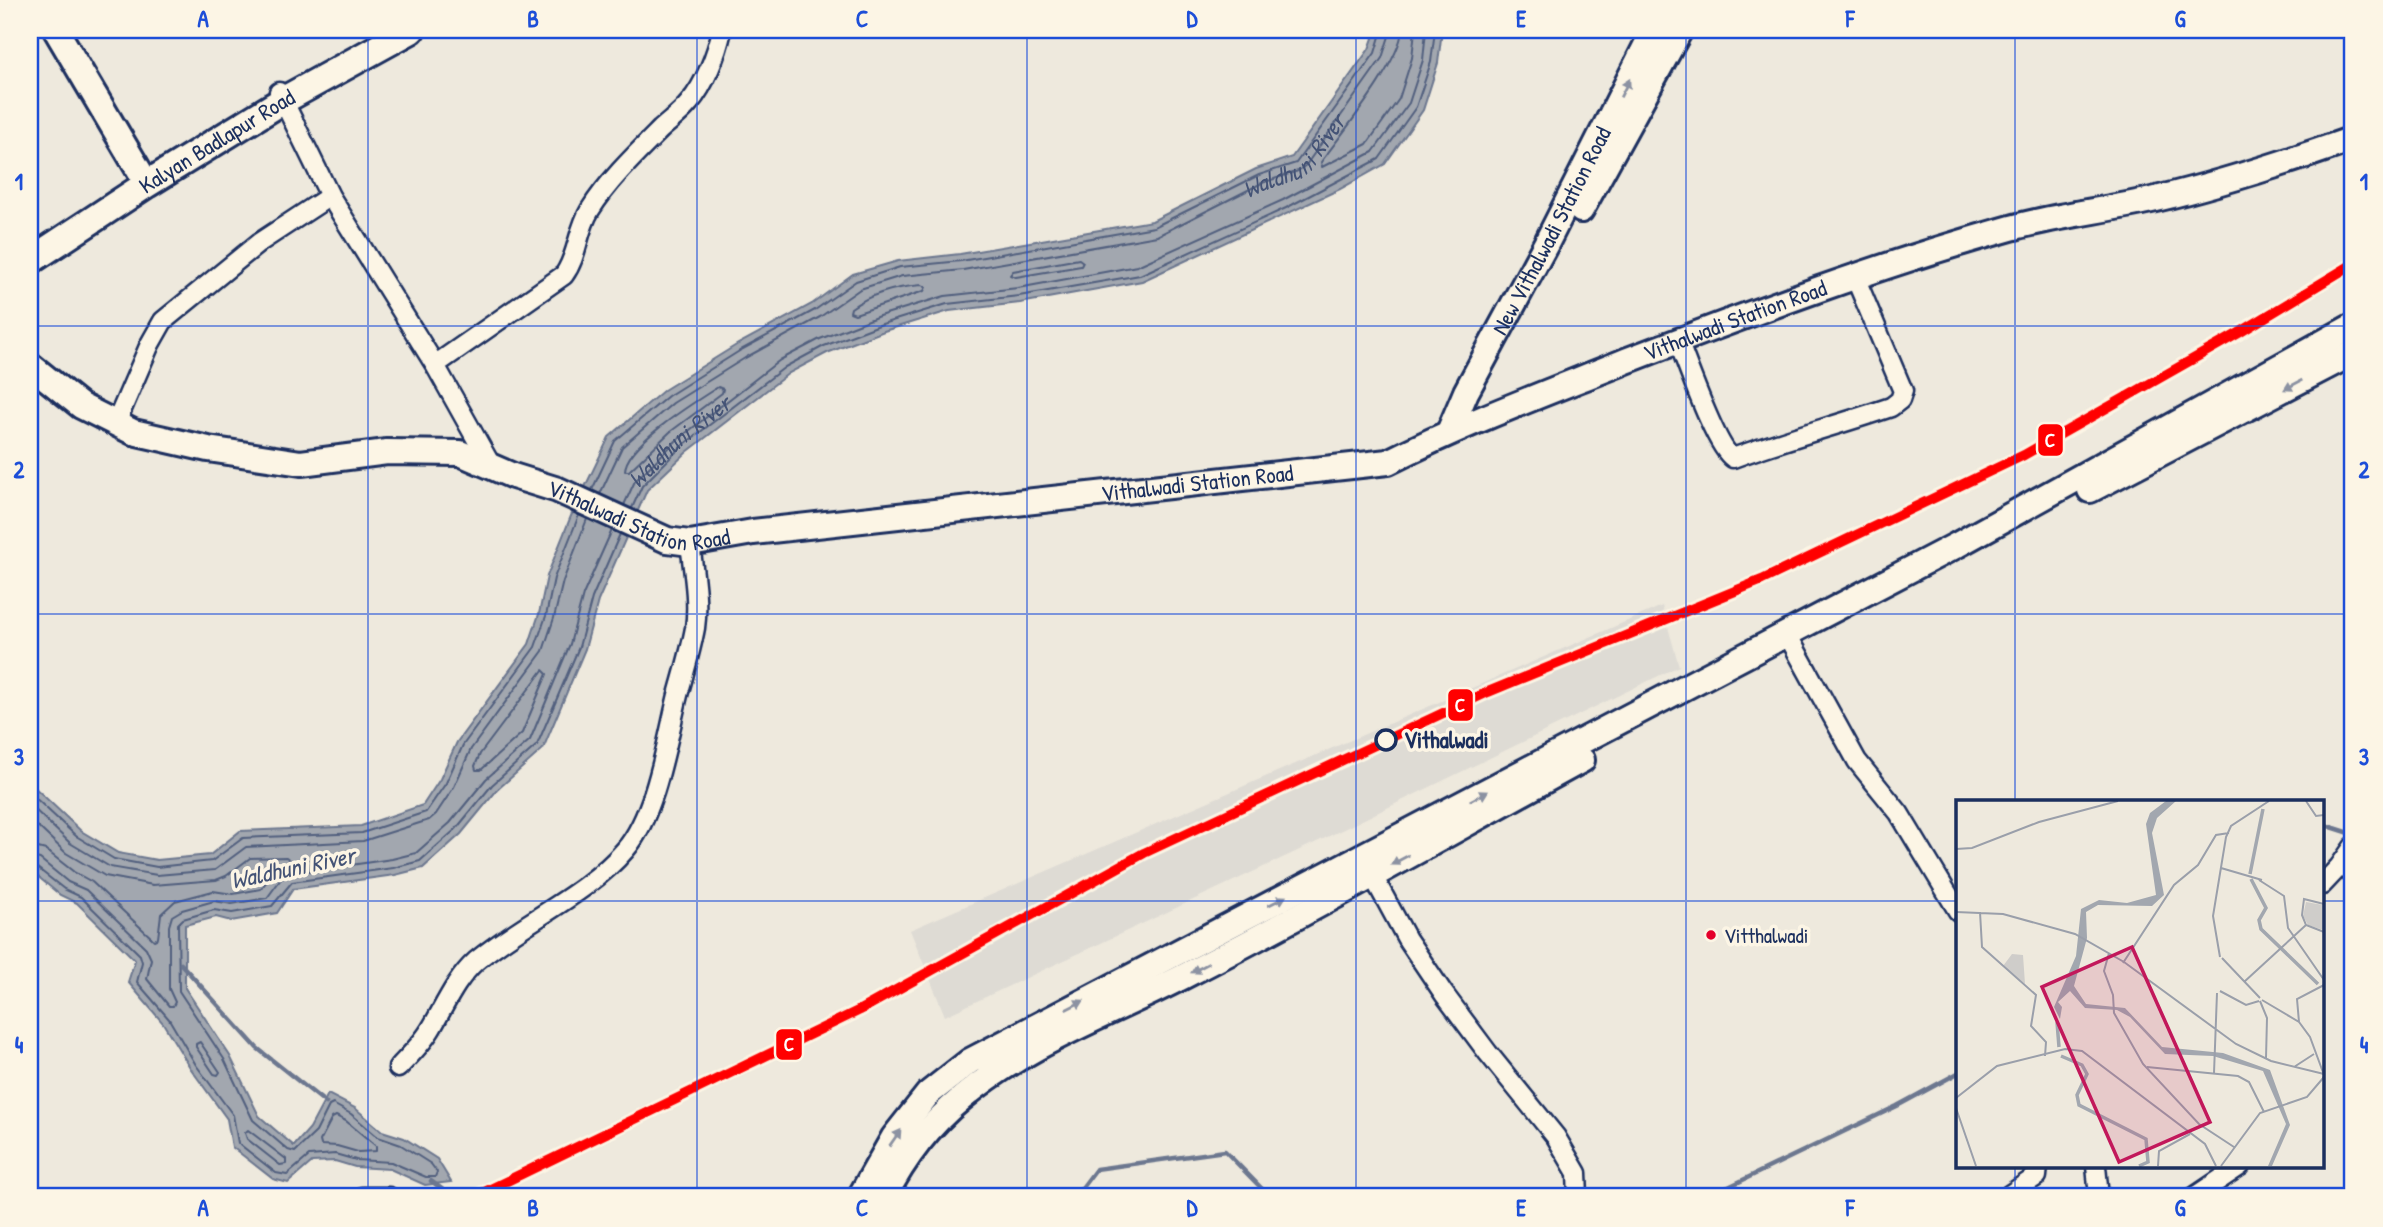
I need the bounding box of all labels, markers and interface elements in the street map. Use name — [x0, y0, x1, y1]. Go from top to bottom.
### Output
text: A — [197, 3, 209, 34]
text: B — [527, 3, 539, 34]
text: C — [856, 3, 868, 34]
text: D — [1187, 3, 1199, 34]
text: E — [1516, 3, 1527, 34]
text: F — [1845, 3, 1856, 34]
text: G — [2174, 3, 2186, 34]
one-way arrow — [1620, 78, 1631, 98]
street label: Kalyan Badlapur Road — [133, 81, 300, 200]
water label: Waldhuni River — [1237, 105, 1354, 205]
street label: New Vithalwadi Station Road — [1484, 121, 1618, 340]
text: 1 — [15, 166, 23, 197]
text: 1 — [2360, 166, 2368, 197]
street label: Vithalwadi Station Road — [1639, 272, 1831, 368]
one-way arrow — [2283, 379, 2303, 391]
water label: Waldhuni River — [621, 386, 739, 494]
line badge: C — [2037, 423, 2064, 457]
text: C — [2045, 427, 2055, 453]
text: 2 — [14, 454, 25, 485]
text: 2 — [2359, 454, 2370, 485]
street label: Vithalwadi Station Road — [1099, 457, 1295, 509]
street label: Vithalwadi Station Road — [544, 472, 732, 558]
line badge: C — [1447, 688, 1474, 722]
text: C — [1455, 692, 1465, 718]
place label: Vithalwadi — [1404, 724, 1489, 755]
marker: Vithalwadi — [1375, 729, 1397, 751]
text: 3 — [14, 741, 24, 772]
text: 3 — [2359, 741, 2369, 772]
one-way arrow — [1469, 790, 1489, 802]
inset map — [1956, 800, 2324, 1168]
water label: Waldhuni River — [228, 838, 360, 896]
one-way arrow — [1390, 854, 1410, 865]
one-way arrow — [1267, 895, 1287, 906]
place label: Vitthalwadi — [1724, 921, 1808, 950]
marker: Vitthalwadi — [1704, 928, 1718, 942]
one-way arrow — [1190, 962, 1210, 974]
one-way arrow — [1065, 1000, 1085, 1011]
line badge: C — [775, 1028, 803, 1061]
text: 4 — [15, 1029, 24, 1060]
text: 4 — [2360, 1029, 2369, 1060]
text: C — [784, 1031, 794, 1057]
one-way arrow — [888, 1129, 902, 1147]
text: A — [197, 1192, 209, 1223]
text: B — [527, 1192, 539, 1223]
text: C — [856, 1192, 868, 1223]
text: D — [1187, 1192, 1199, 1223]
text: E — [1516, 1192, 1527, 1223]
text: F — [1845, 1192, 1856, 1223]
text: G — [2174, 1192, 2186, 1223]

